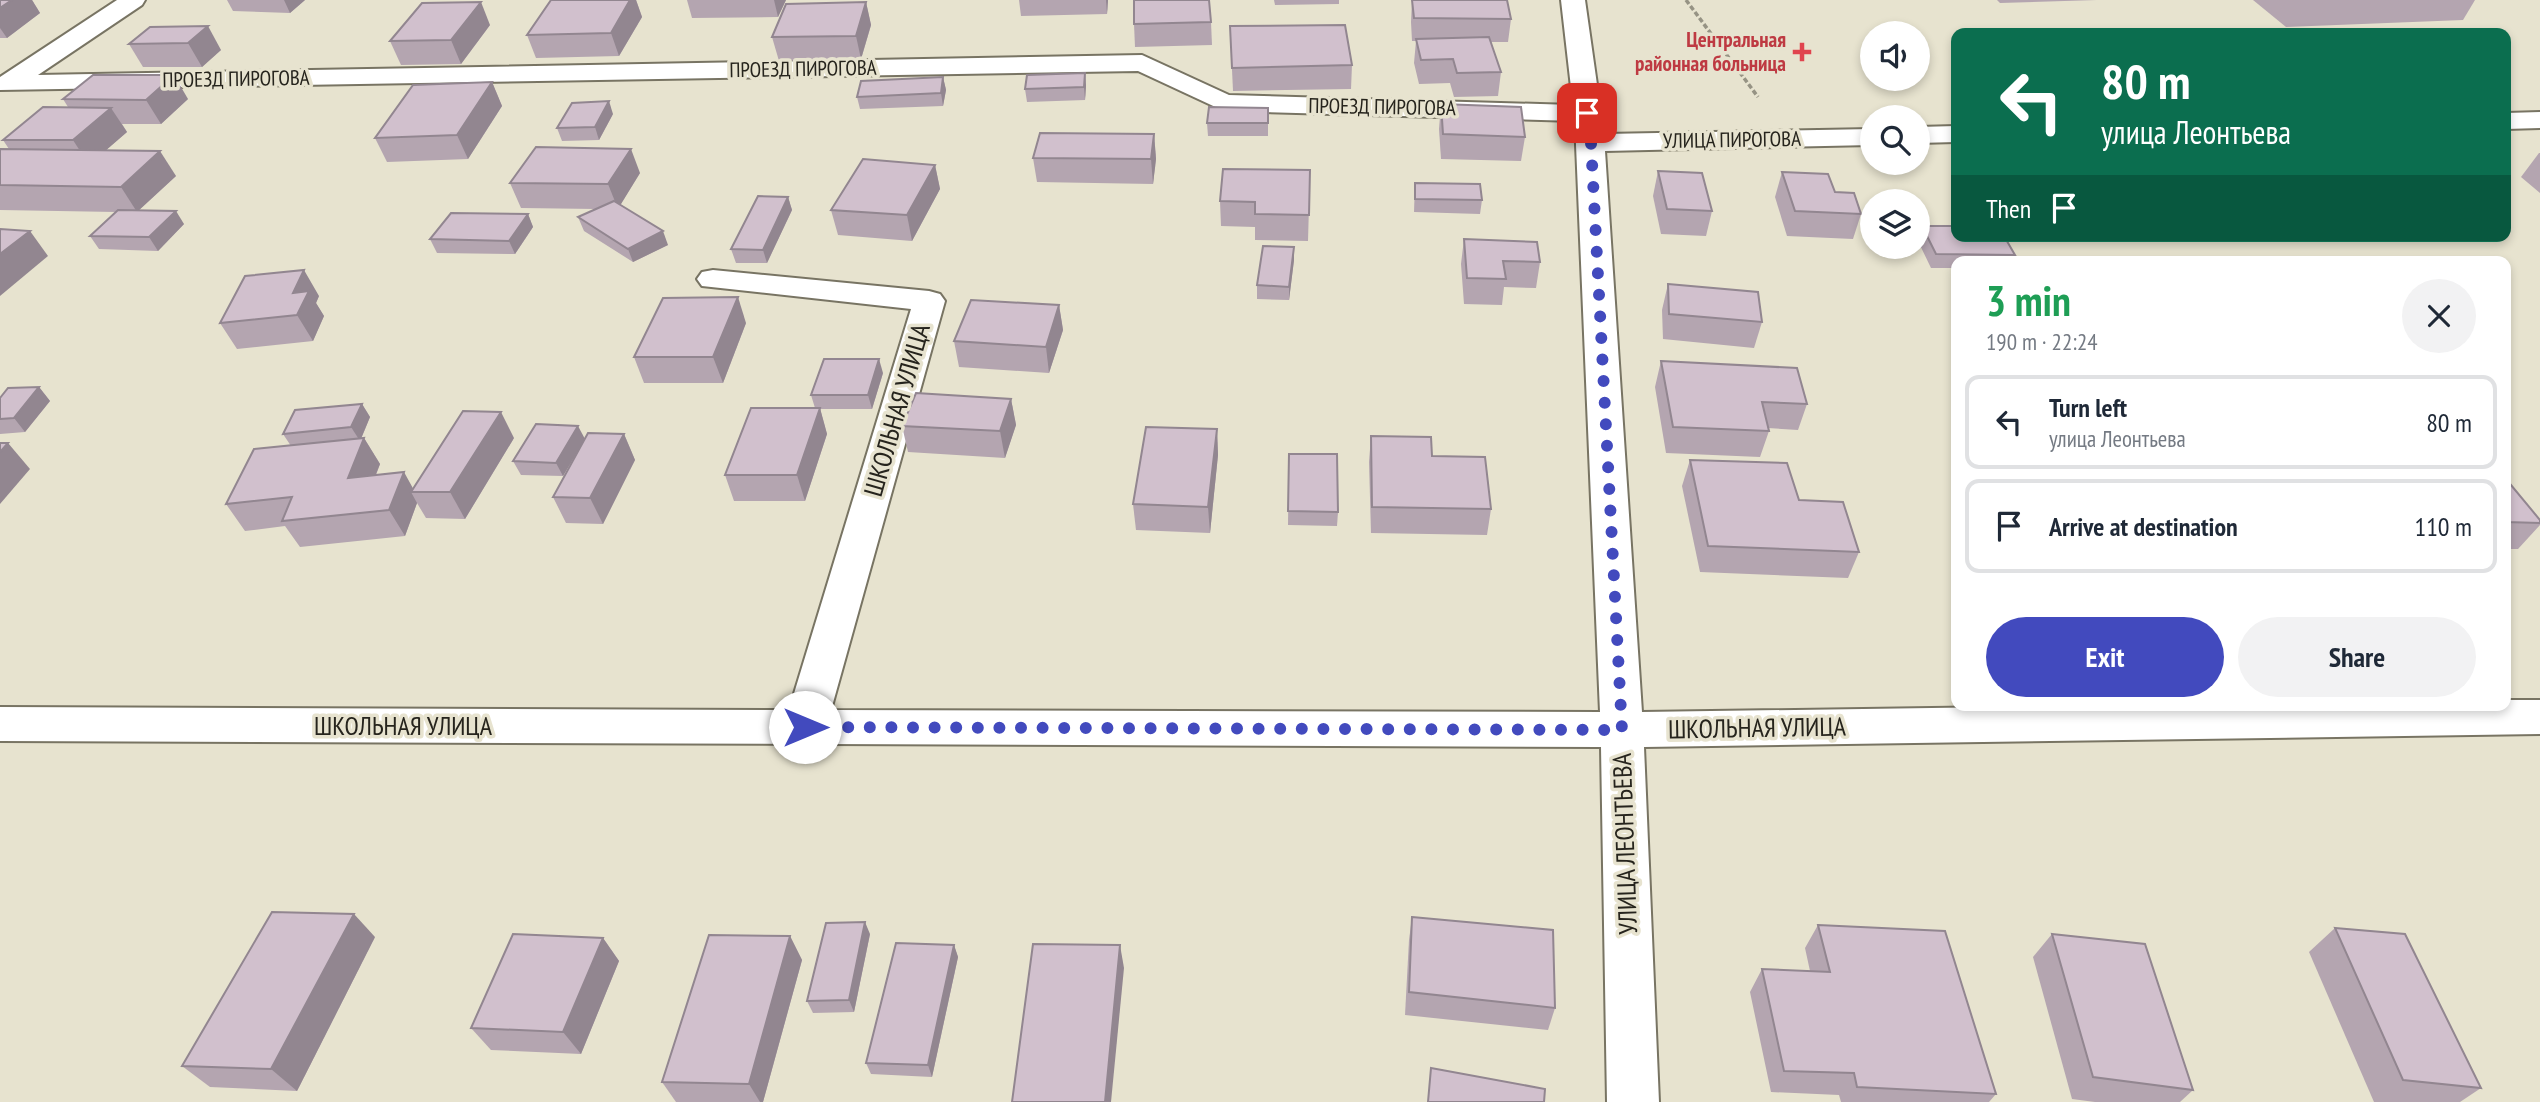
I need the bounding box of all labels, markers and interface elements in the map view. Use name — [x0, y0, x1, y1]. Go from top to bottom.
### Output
map controls — [1860, 21, 1930, 259]
button: sound — [1860, 21, 1930, 91]
place label: Центральная районная больница — [1635, 26, 1786, 77]
marker: Центральная районная больница — [1792, 42, 1812, 62]
text: 80 m — [2101, 49, 2190, 113]
street label: ПРОЕЗД ПИРОГОВА — [729, 54, 877, 83]
icon: left — [1986, 56, 2077, 147]
street label: ПРОЕЗД ПИРОГОВА — [162, 64, 310, 93]
pin — [1557, 83, 1617, 143]
street label: ПРОЕЗД ПИРОГОВА — [1308, 92, 1456, 121]
icon: arrive — [1568, 94, 1606, 132]
button: search — [1860, 105, 1930, 175]
text: улица Леонтьева — [2101, 111, 2291, 153]
street label: УЛИЦА ПИРОГОВА — [1663, 125, 1801, 154]
button: layers — [1860, 189, 1930, 259]
icon: arrive — [2045, 189, 2083, 227]
text: Then — [1986, 192, 2031, 225]
text: 3 min — [1986, 273, 2071, 328]
button: close — [2402, 279, 2476, 353]
street label: ШКОЛЬНАЯ УЛИЦА — [856, 319, 937, 500]
text: 190 m · 22:24 — [1986, 327, 2098, 356]
text: Turn left — [2049, 391, 2127, 424]
icon: left — [1990, 403, 2028, 441]
text: 80 m — [2426, 406, 2472, 439]
text: улица Леонтьева — [2049, 424, 2186, 453]
icon: arrive — [1990, 507, 2028, 545]
text: Arrive at destination — [2049, 510, 2238, 543]
text: 110 m — [2414, 510, 2472, 543]
button: Exit — [1986, 617, 2224, 697]
button: Share — [2238, 617, 2476, 697]
position arrow — [768, 690, 842, 764]
street label: ШКОЛЬНАЯ УЛИЦА — [314, 709, 493, 742]
street label: ШКОЛЬНАЯ УЛИЦА — [1668, 709, 1847, 746]
street label: УЛИЦА ЛЕОНТЬЕВА — [1605, 752, 1644, 935]

